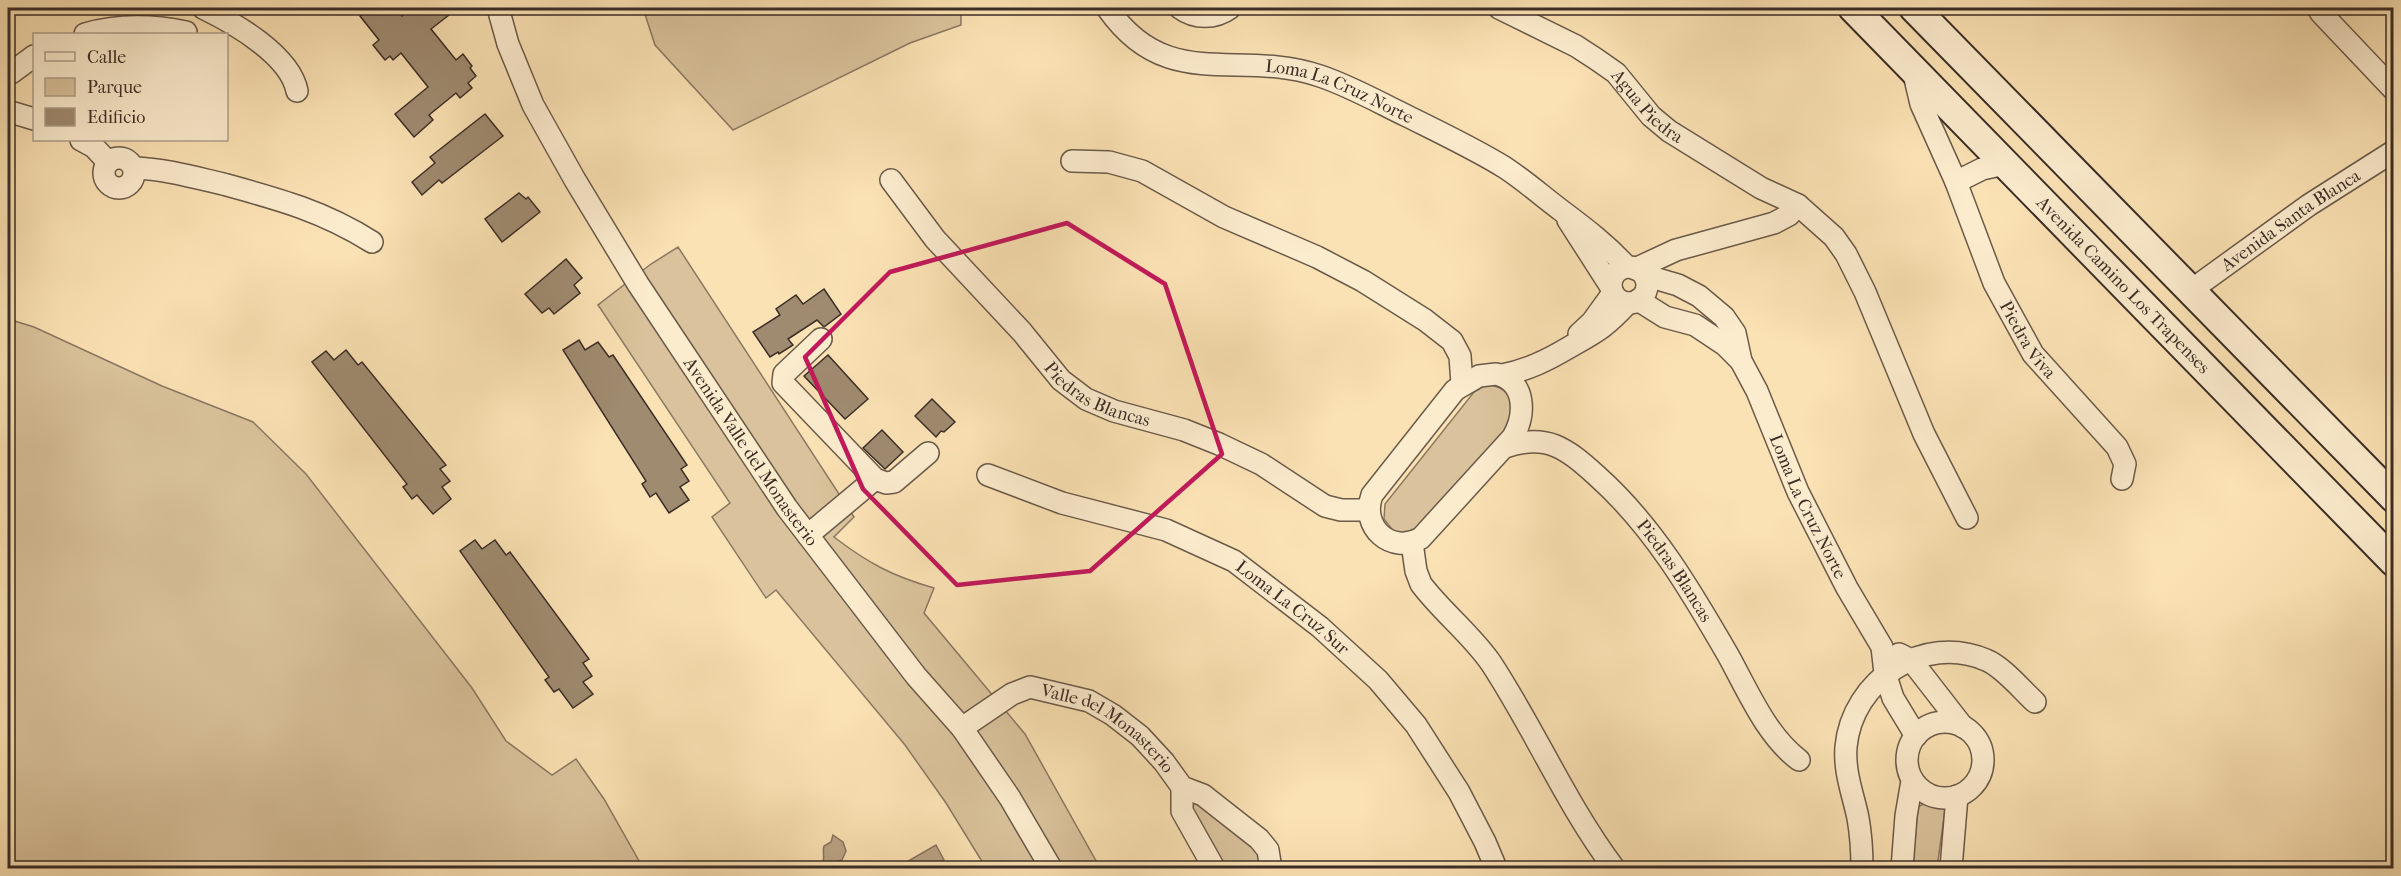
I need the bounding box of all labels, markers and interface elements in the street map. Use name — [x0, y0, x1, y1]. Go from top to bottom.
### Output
legend — [33, 33, 228, 141]
text: Calle — [87, 47, 126, 68]
street label: Loma La Cruz Norte — [1265, 56, 1417, 129]
street label: Agua Piedra — [1606, 65, 1687, 148]
text: Parque — [87, 77, 142, 98]
text: Edificio — [87, 107, 145, 128]
street label: Avenida Santa Blanca — [2216, 165, 2365, 277]
street label: Avenida Camino Los Trapenses — [2031, 192, 2214, 378]
street label: Piedra Viva — [1995, 297, 2061, 384]
street label: Avenida Valle del Monasterio — [678, 353, 822, 550]
street label: Piedras Blancas — [1039, 358, 1153, 431]
street label: Loma La Cruz Norte — [1765, 431, 1851, 583]
street label: Piedras Blancas — [1632, 515, 1717, 626]
street label: Loma La Cruz Sur — [1231, 556, 1353, 660]
street label: Valle del Monasterio — [1038, 680, 1178, 777]

